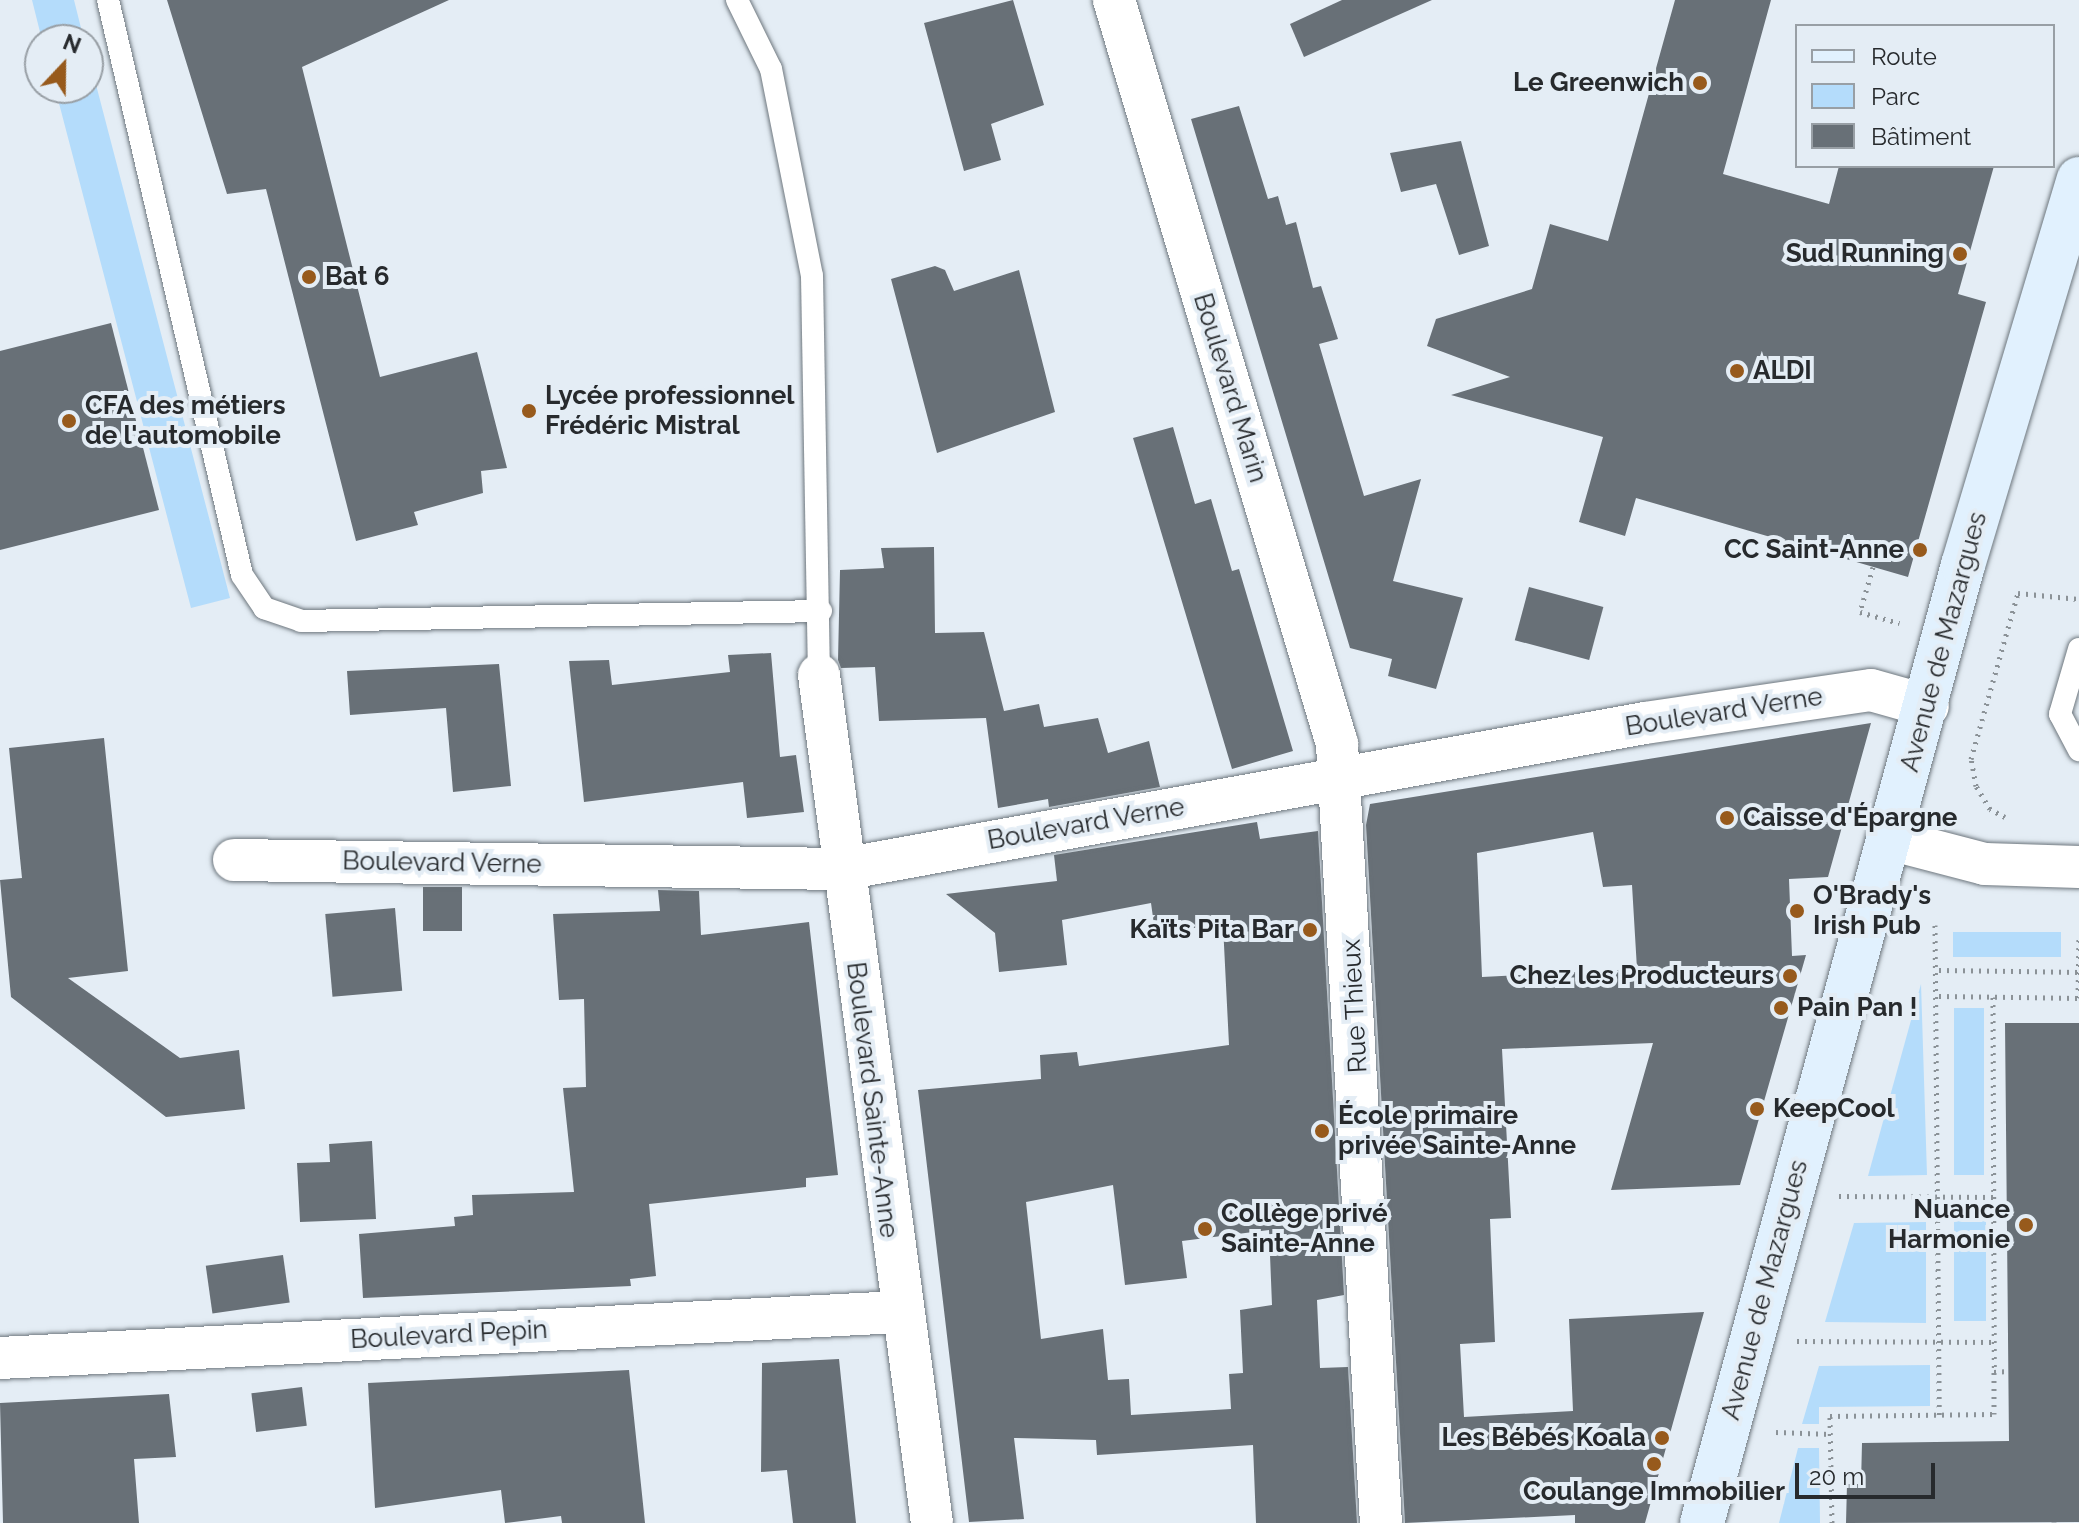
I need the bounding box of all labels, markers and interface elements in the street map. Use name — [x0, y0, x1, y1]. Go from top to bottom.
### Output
north arrow — [24, 24, 104, 104]
legend — [1795, 24, 2055, 168]
text: N — [60, 28, 85, 59]
text: Route — [1871, 42, 1937, 71]
place label: Le Greenwich — [1513, 67, 1684, 99]
marker: Le Greenwich — [1691, 74, 1709, 92]
text: Parc — [1871, 82, 1920, 111]
text: Bâtiment — [1871, 122, 1971, 151]
place label: Sud Running — [1786, 238, 1944, 270]
marker: Sud Running — [1951, 245, 1969, 263]
place label: Bat 6 — [325, 261, 389, 293]
marker: Bat 6 — [300, 268, 318, 286]
street label: Boulevard Marin — [1186, 290, 1274, 486]
place label: ALDI — [1753, 355, 1812, 387]
marker: ALDI — [1728, 362, 1746, 380]
place label: Lycée professionnel Frédéric Mistral — [545, 380, 795, 442]
place label: CFA des métiers de l'automobile — [85, 390, 286, 452]
marker: Lycée professionnel Frédéric Mistral — [520, 402, 538, 420]
marker: CFA des métiers de l'automobile — [60, 412, 78, 430]
street label: Avenue de Mazargues — [1894, 509, 1994, 775]
place label: CC Saint-Anne — [1724, 534, 1904, 566]
marker: CC Saint-Anne — [1911, 541, 1929, 559]
street label: Boulevard Verne — [1623, 681, 1825, 743]
street label: Boulevard Verne — [985, 791, 1187, 857]
place label: Caisse d'Épargne — [1743, 802, 1957, 834]
marker: Caisse d'Épargne — [1718, 809, 1736, 827]
street label: Boulevard Verne — [342, 846, 542, 880]
place label: O'Brady's Irish Pub — [1813, 880, 1931, 942]
marker: O'Brady's Irish Pub — [1788, 902, 1806, 920]
place label: Kaïts Pita Bar — [1129, 914, 1294, 946]
marker: Kaïts Pita Bar — [1301, 921, 1319, 939]
street label: Rue Thieux — [1336, 938, 1374, 1074]
street label: Boulevard Sainte-Anne — [840, 960, 904, 1240]
place label: Chez les Producteurs — [1509, 960, 1774, 992]
marker: Chez les Producteurs — [1781, 967, 1799, 985]
place label: Pain Pan ! — [1797, 992, 1917, 1024]
marker: Pain Pan ! — [1772, 999, 1790, 1017]
place label: KeepCool — [1773, 1093, 1895, 1125]
place label: École primaire privée Sainte-Anne — [1338, 1100, 1576, 1162]
marker: KeepCool — [1748, 1100, 1766, 1118]
marker: École primaire privée Sainte-Anne — [1313, 1122, 1331, 1140]
street label: Avenue de Mazargues — [1715, 1157, 1815, 1423]
place label: Nuance Harmonie — [1888, 1194, 2010, 1256]
place label: Collège privé Sainte-Anne — [1221, 1198, 1387, 1260]
marker: Nuance Harmonie — [2017, 1216, 2035, 1234]
marker: Collège privé Sainte-Anne — [1196, 1220, 1214, 1238]
street label: Boulevard Pepin — [350, 1314, 548, 1356]
place label: Les Bébés Koala — [1442, 1422, 1646, 1454]
marker: Les Bébés Koala — [1653, 1429, 1671, 1447]
scale bar — [1799, 1447, 1939, 1497]
marker: Coulange Immobilier — [1645, 1455, 1663, 1473]
text: 20 m — [1809, 1462, 1864, 1491]
place label: Coulange Immobilier — [1523, 1476, 1785, 1508]

